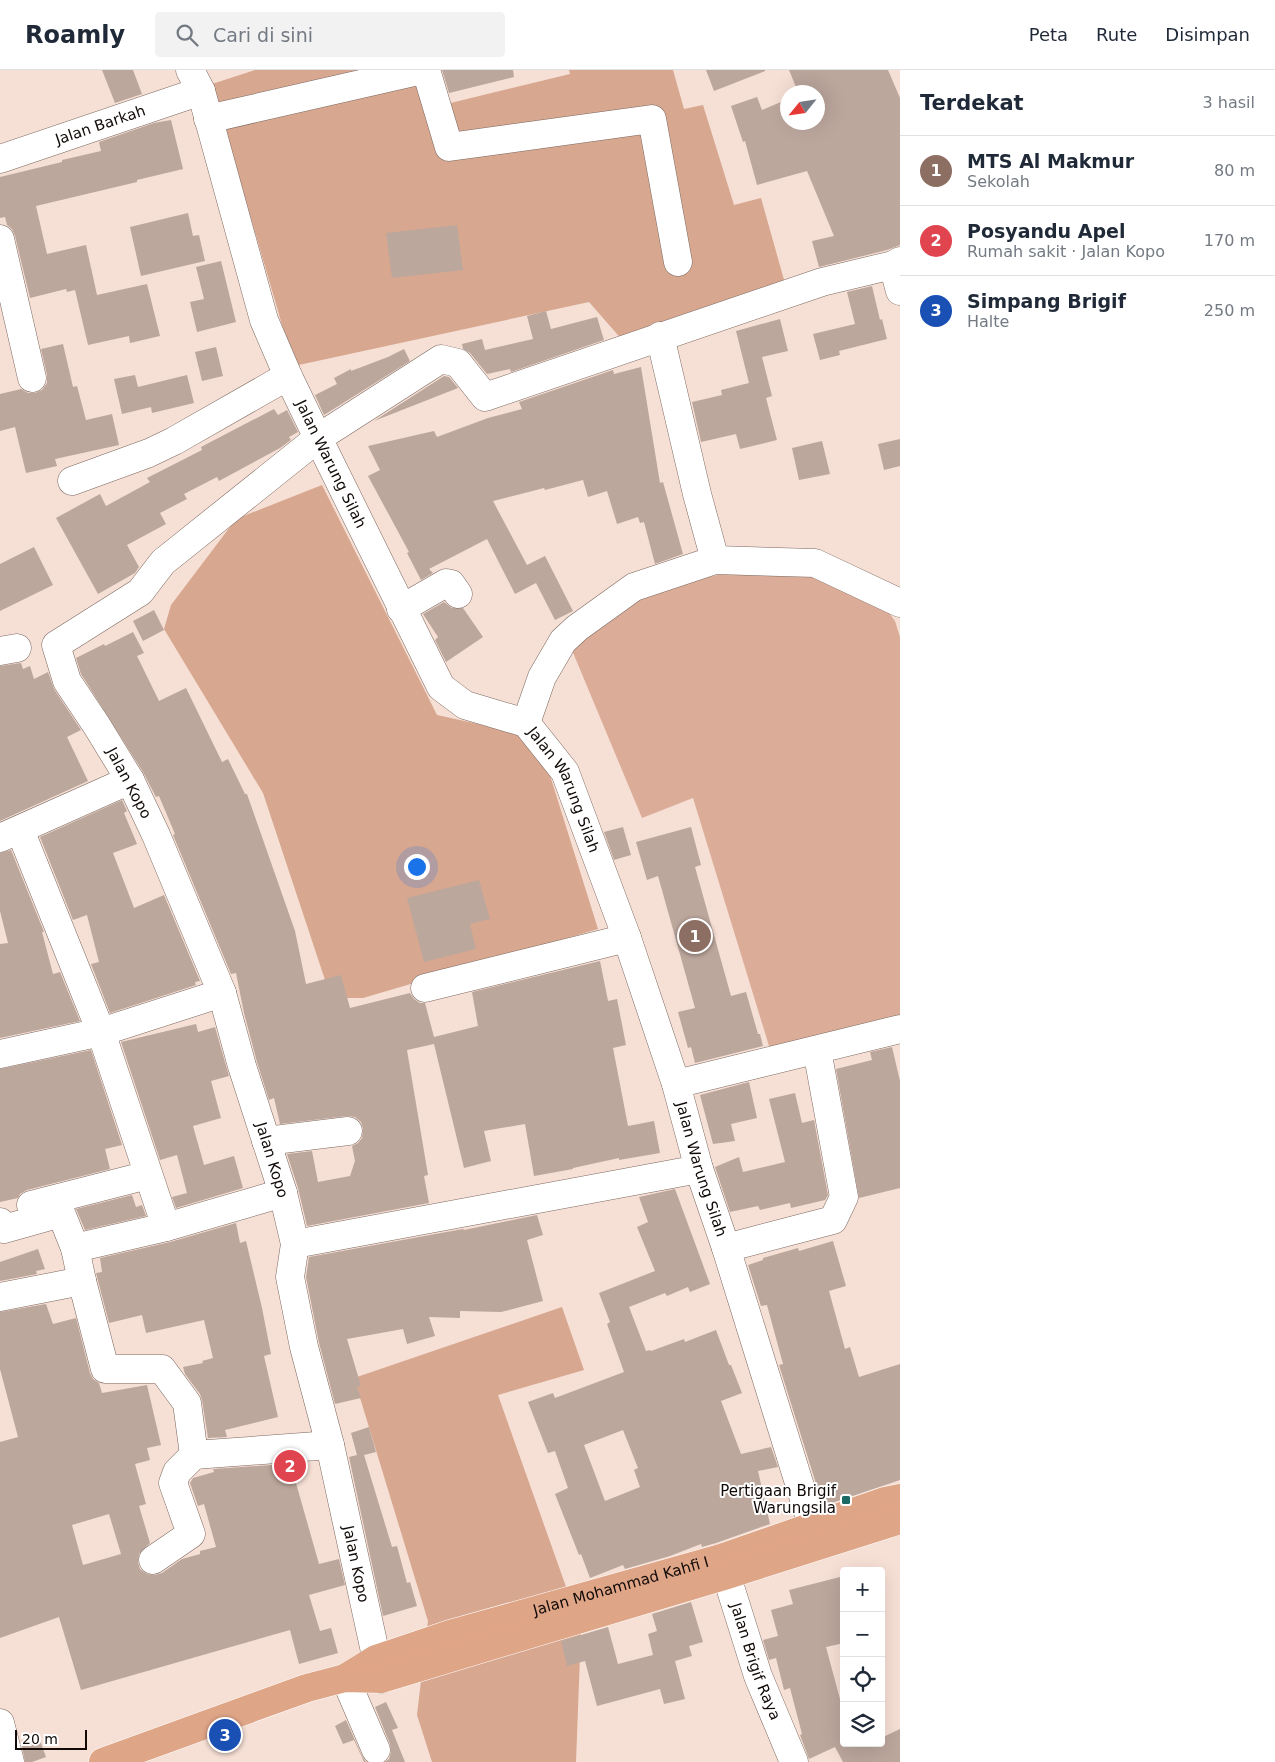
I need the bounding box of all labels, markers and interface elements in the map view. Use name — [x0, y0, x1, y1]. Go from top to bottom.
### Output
search box — [155, 12, 505, 57]
text: Roamly — [25, 21, 125, 49]
icon: search — [173, 21, 201, 49]
text: Cari di sini — [213, 24, 313, 46]
text: Peta — [1029, 24, 1068, 45]
text: Rute — [1096, 24, 1137, 45]
text: Disimpan — [1165, 24, 1250, 45]
north arrow — [780, 85, 825, 130]
text: Terdekat — [920, 91, 1024, 115]
text: 3 hasil — [1203, 93, 1255, 112]
street label: Jalan Barkah — [52, 101, 148, 149]
text: MTS Al Makmur — [967, 150, 1134, 172]
text: 1 — [930, 161, 942, 180]
text: 80 m — [1214, 161, 1255, 180]
text: Sekolah — [967, 172, 1030, 191]
text: Posyandu Apel — [967, 220, 1125, 242]
text: 2 — [930, 231, 942, 250]
text: 170 m — [1204, 231, 1255, 250]
text: Rumah sakit · Jalan Kopo — [967, 242, 1165, 261]
text: Simpang Brigif — [967, 290, 1126, 312]
text: 3 — [930, 301, 942, 320]
text: 250 m — [1204, 301, 1255, 320]
text: Halte — [967, 312, 1009, 331]
street label: Jalan Warung Silah — [291, 396, 370, 531]
street label: Jalan Warung Silah — [523, 722, 603, 855]
street label: Jalan Kopo — [102, 743, 155, 822]
your location — [404, 854, 430, 880]
pin: 1 — [679, 917, 711, 955]
street label: Jalan Warung Silah — [672, 1099, 730, 1239]
street label: Jalan Kopo — [252, 1119, 292, 1200]
pin: 2 — [274, 1447, 306, 1485]
place label: Pertigaan Brigif Warungsila — [720, 1482, 837, 1517]
marker: Pertigaan Brigif Warungsila — [840, 1494, 852, 1506]
street label: Jalan Kopo — [339, 1523, 373, 1604]
street label: Jalan Mohammad Kahfi I — [530, 1553, 711, 1620]
map controls — [840, 1567, 885, 1747]
button: + — [840, 1567, 885, 1612]
street label: Jalan Brigif Raya — [726, 1600, 784, 1723]
button: − — [840, 1612, 885, 1657]
button: locate — [840, 1657, 885, 1702]
button: layers — [840, 1702, 885, 1747]
pin: 3 — [209, 1716, 241, 1754]
scale bar — [15, 1727, 88, 1750]
text: 20 m — [22, 1731, 58, 1747]

